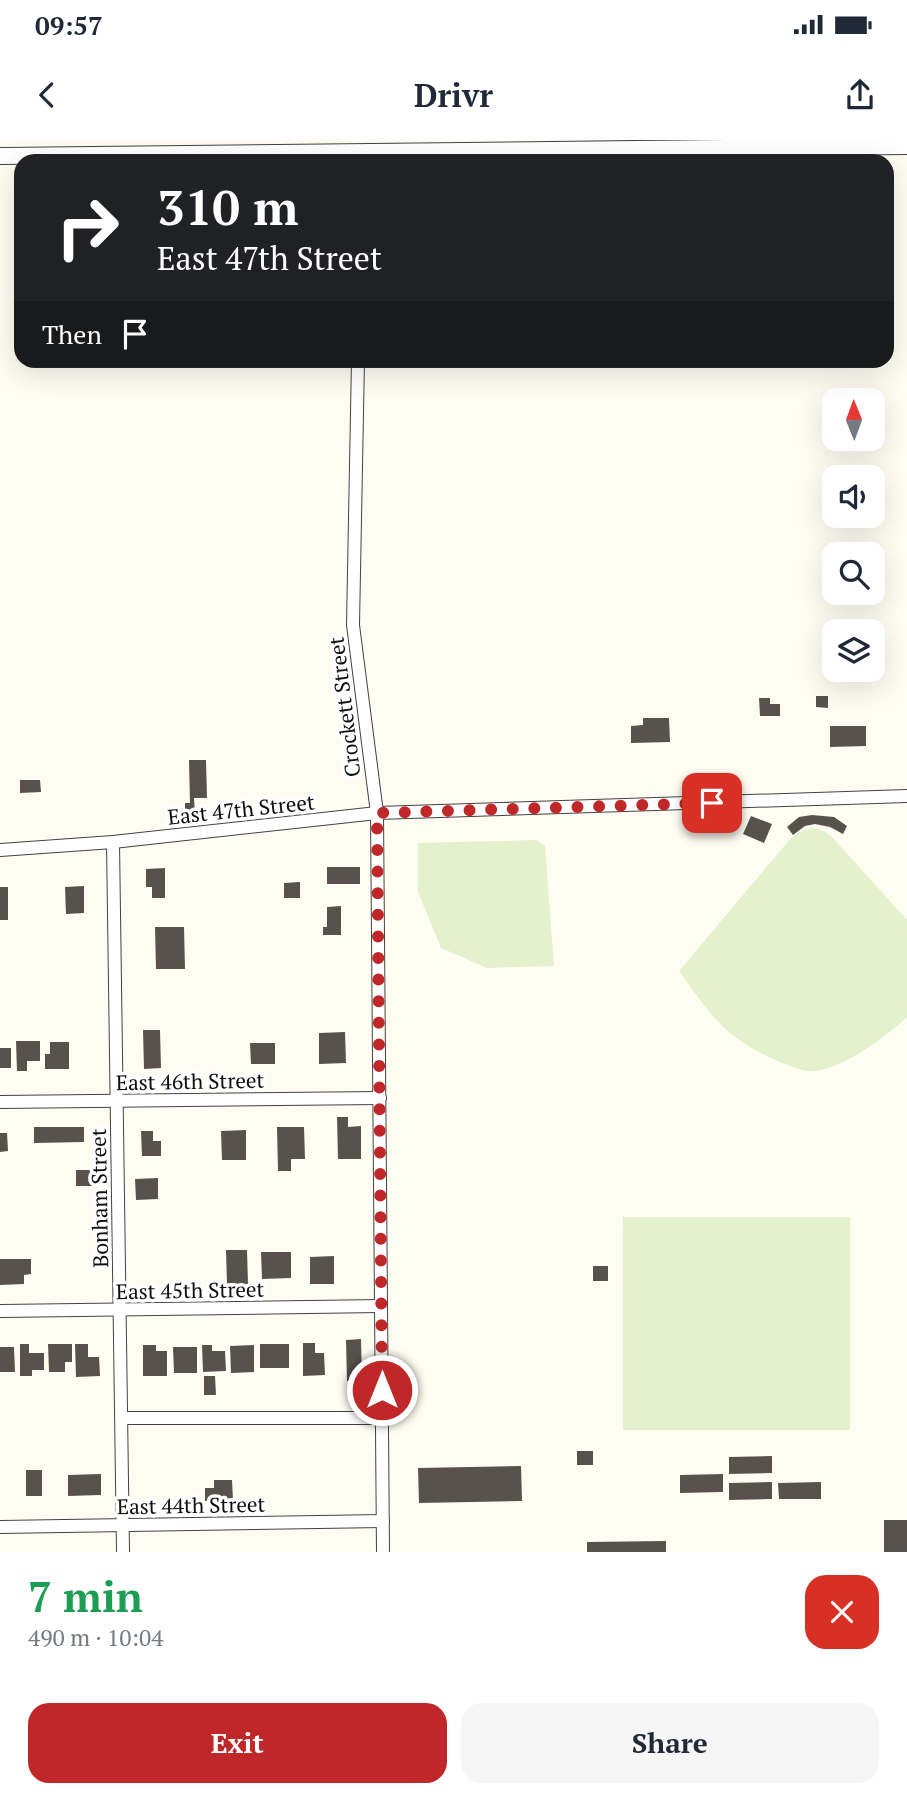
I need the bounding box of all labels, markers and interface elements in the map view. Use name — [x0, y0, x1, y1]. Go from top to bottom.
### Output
text: 09:57 — [35, 8, 103, 42]
text: Drivr — [414, 74, 493, 116]
icon: back — [28, 76, 66, 114]
icon: share — [841, 76, 879, 114]
text: 310 m — [157, 174, 299, 239]
icon: right — [42, 182, 133, 273]
text: East 47th Street — [157, 237, 382, 279]
icon: arrive — [116, 315, 154, 353]
text: Then — [42, 317, 102, 351]
north arrow — [822, 388, 886, 452]
map controls — [822, 388, 885, 682]
button: sound — [822, 465, 885, 528]
button: search — [822, 542, 885, 605]
button: layers — [822, 619, 885, 682]
street label: Crockett Street — [321, 635, 366, 779]
pin — [682, 773, 742, 833]
icon: arrive — [693, 784, 731, 822]
street label: East 47th Street — [166, 787, 316, 831]
street label: East 46th Street — [116, 1066, 265, 1096]
street label: Bonham Street — [84, 1128, 114, 1268]
street label: East 45th Street — [116, 1275, 265, 1305]
position arrow — [345, 1353, 419, 1427]
street label: East 44th Street — [117, 1490, 266, 1520]
text: 7 min — [28, 1568, 143, 1624]
button: close — [805, 1575, 879, 1649]
text: 490 m · 10:04 — [28, 1622, 163, 1653]
button: Exit — [28, 1703, 447, 1783]
button: Share — [461, 1703, 879, 1783]

